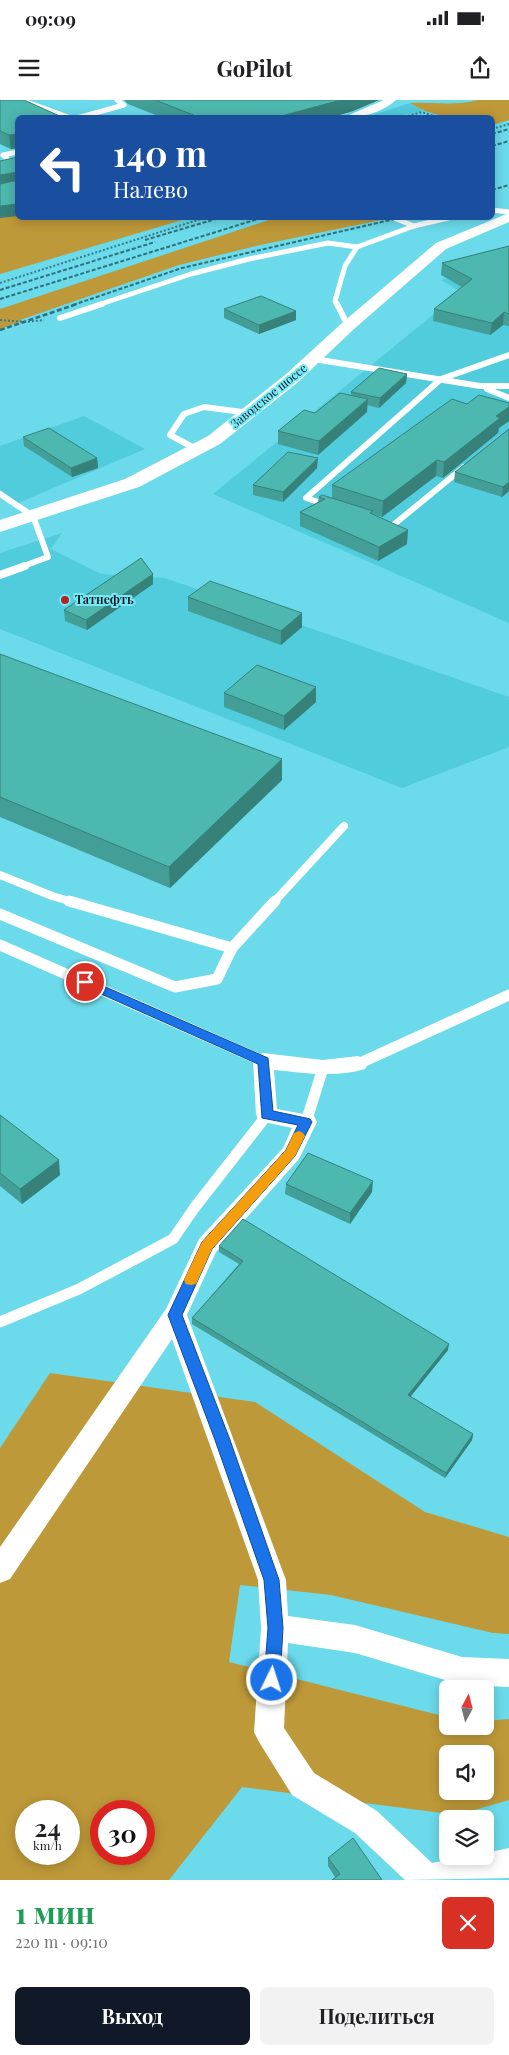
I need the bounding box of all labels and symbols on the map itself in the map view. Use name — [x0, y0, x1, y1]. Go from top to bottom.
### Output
street label: Заводское шоссе — [227, 359, 310, 431]
place label: Татнефть — [75, 591, 134, 607]
marker: Татнефть — [59, 594, 71, 606]
pin — [64, 961, 106, 1003]
position arrow — [245, 1653, 297, 1705]
north arrow — [439, 1680, 494, 1735]
speed limit sign: 30 — [90, 1800, 155, 1865]

